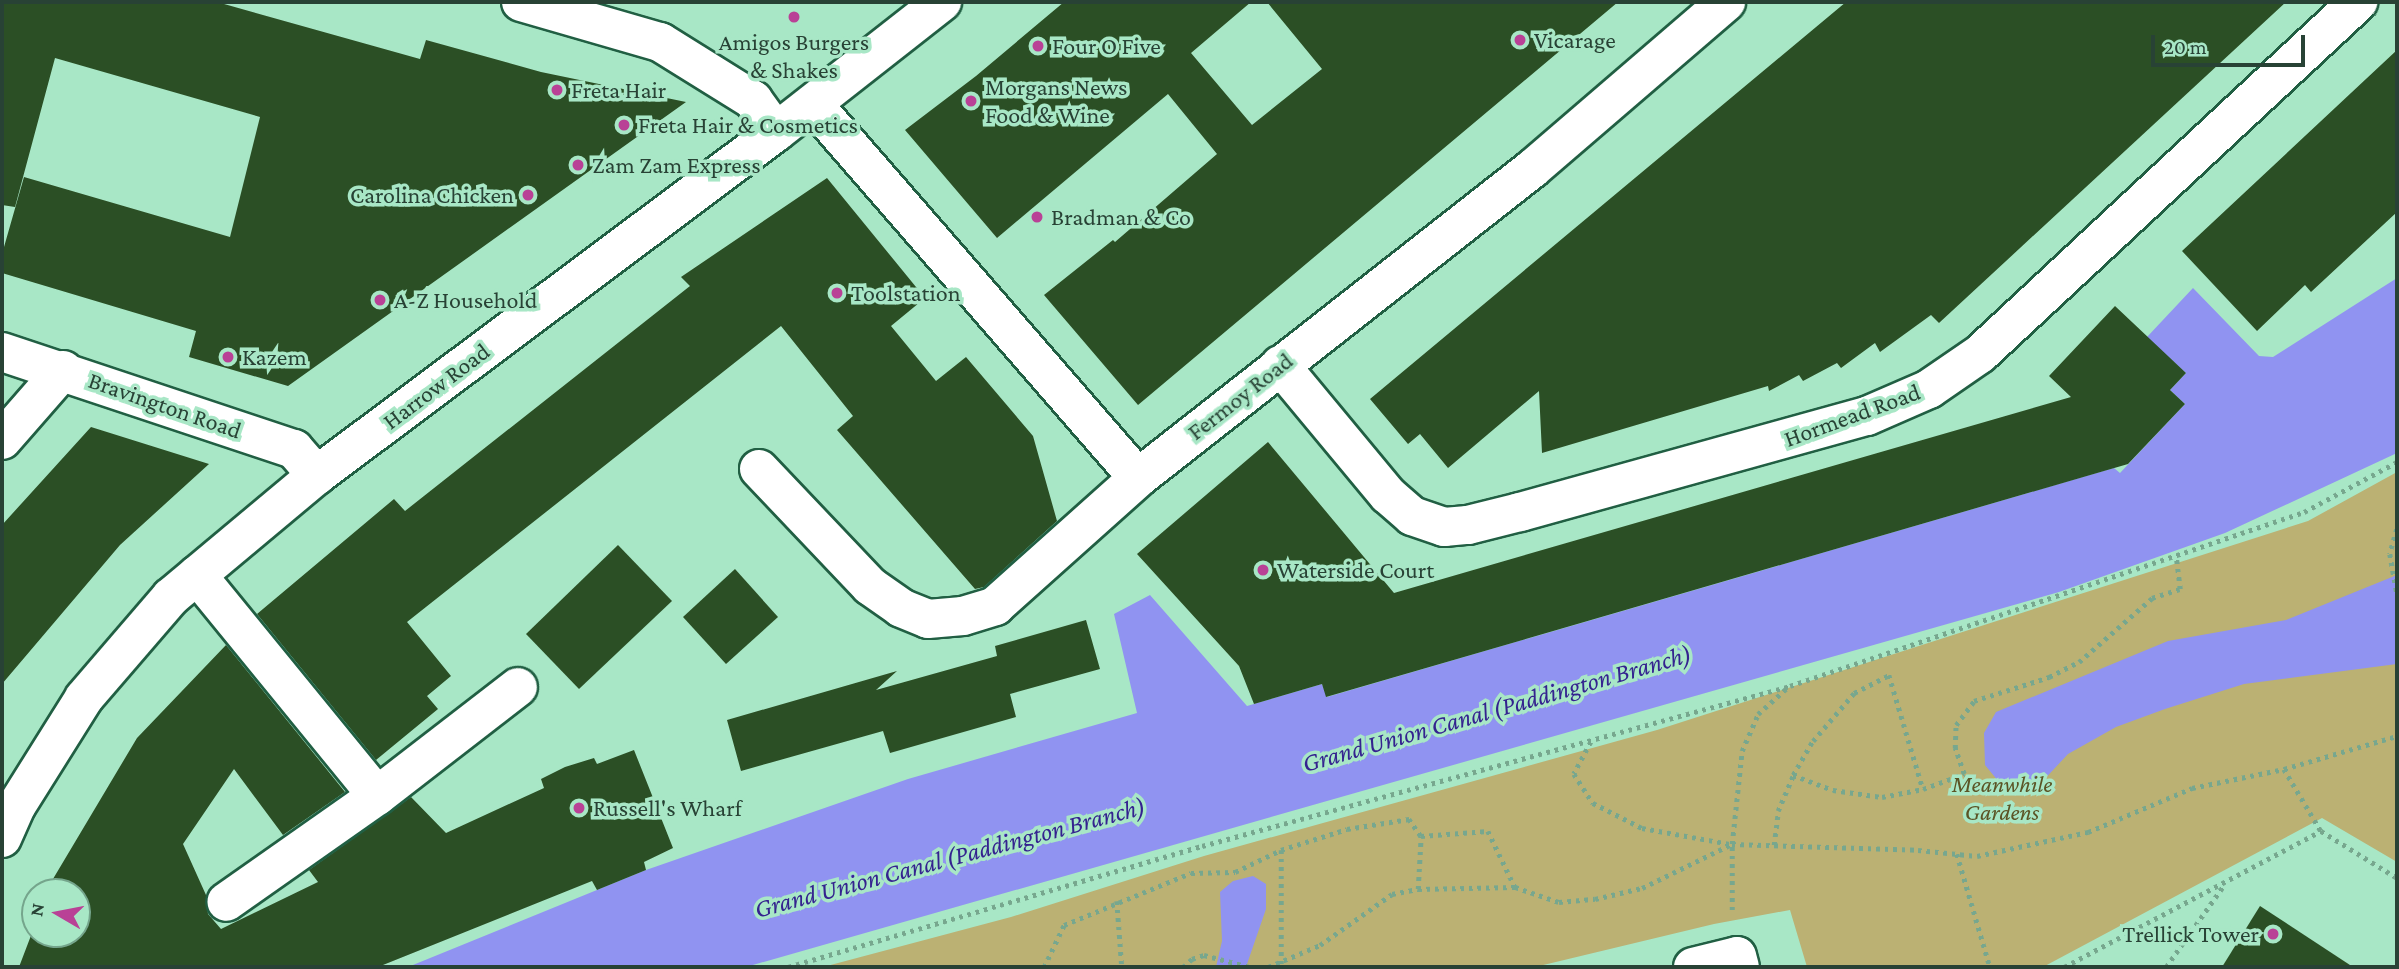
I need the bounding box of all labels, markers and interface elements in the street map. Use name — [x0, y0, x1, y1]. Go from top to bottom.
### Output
marker: Amigos Burgers & Shakes — [786, 9, 802, 25]
scale bar — [2154, 21, 2308, 65]
place label: Vicarage — [1534, 26, 1616, 54]
place label: Amigos Burgers & Shakes — [719, 28, 869, 84]
place label: Four O Five — [1052, 32, 1161, 60]
marker: Vicarage — [1512, 32, 1528, 48]
text: 20 m — [2164, 35, 2207, 59]
marker: Four O Five — [1030, 38, 1046, 54]
place label: Morgans News Food & Wine — [985, 73, 1127, 129]
place label: Freta Hair — [571, 76, 666, 104]
marker: Freta Hair — [549, 82, 565, 98]
marker: Morgans News Food & Wine — [963, 93, 979, 109]
place label: Freta Hair & Cosmetics — [638, 111, 858, 139]
marker: Freta Hair & Cosmetics — [616, 117, 632, 133]
place label: Zam Zam Express — [592, 151, 761, 179]
marker: Zam Zam Express — [570, 157, 586, 173]
place label: Carolina Chicken — [350, 181, 514, 209]
marker: Carolina Chicken — [520, 187, 536, 203]
place label: Bradman & Co — [1051, 203, 1191, 231]
marker: Bradman & Co — [1029, 209, 1045, 225]
place label: Toolstation — [851, 279, 961, 307]
marker: Toolstation — [829, 285, 845, 301]
place label: A-Z Household — [394, 286, 537, 314]
marker: A-Z Household — [372, 292, 388, 308]
street label: Harrow Road — [377, 337, 495, 435]
place label: Kazem — [242, 343, 307, 371]
street label: Fermoy Road — [1182, 346, 1298, 446]
marker: Kazem — [220, 349, 236, 365]
street label: Bravington Road — [85, 365, 245, 445]
street label: Hormead Road — [1780, 377, 1924, 453]
place label: Waterside Court — [1277, 556, 1434, 584]
marker: Waterside Court — [1255, 562, 1271, 578]
water label: Grand Union Canal (Paddington Branch) — [1299, 638, 1695, 780]
park label: Meanwhile Gardens — [1952, 770, 2052, 826]
water label: Grand Union Canal (Paddington Branch) — [751, 791, 1149, 925]
place label: Russell's Wharf — [593, 794, 742, 822]
marker: Russell's Wharf — [571, 800, 587, 816]
north arrow — [21, 878, 91, 948]
text: N — [25, 901, 48, 918]
place label: Trellick Tower — [2122, 920, 2259, 948]
marker: Trellick Tower — [2265, 926, 2281, 942]

